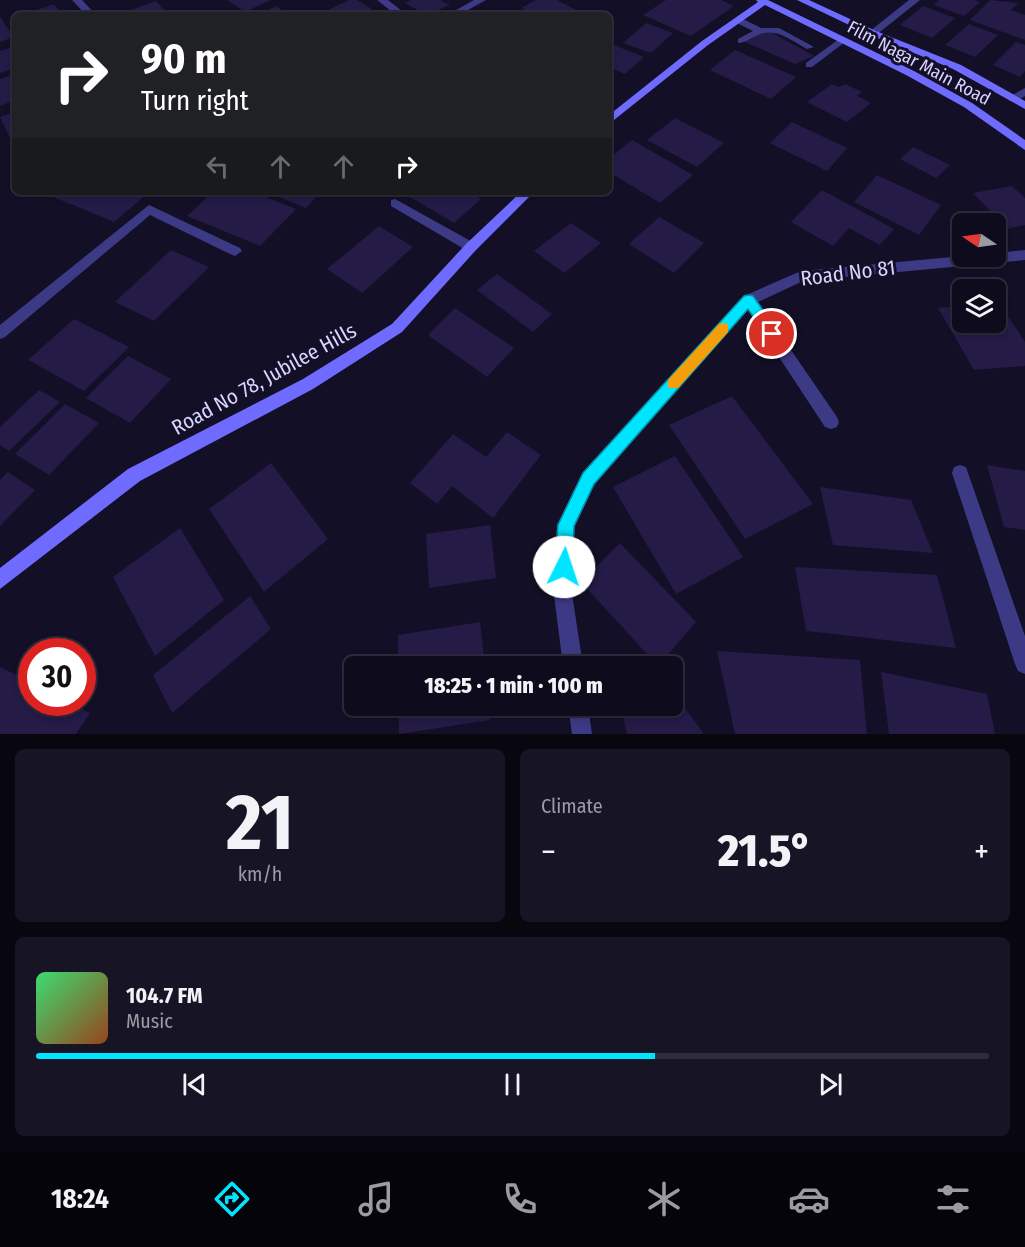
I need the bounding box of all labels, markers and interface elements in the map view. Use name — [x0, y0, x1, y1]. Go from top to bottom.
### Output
street label: Film Nagar Main Road — [844, 16, 994, 110]
text: 90 m — [141, 34, 226, 84]
icon: right — [42, 36, 120, 114]
text: Turn right — [141, 85, 249, 117]
icon: left — [201, 150, 234, 183]
icon: ahead — [264, 150, 297, 183]
icon: ahead — [327, 150, 360, 183]
icon: right — [390, 150, 423, 183]
north arrow — [952, 213, 1006, 267]
map controls — [952, 213, 1006, 333]
street label: Road No 81 — [799, 254, 897, 292]
button: layers — [952, 279, 1006, 333]
pin — [746, 308, 797, 359]
street label: Road No 78, Jubilee Hills — [167, 317, 361, 441]
icon: arrive — [755, 317, 788, 350]
position arrow — [532, 535, 596, 599]
speed limit sign: 30 — [18, 638, 96, 716]
text: 18:25 · 1 min · 100 m — [424, 672, 603, 699]
text: 21 — [226, 776, 294, 870]
text: Climate — [541, 794, 603, 818]
text: 21.5° — [718, 824, 812, 878]
text: − — [541, 832, 556, 872]
text: + — [974, 832, 989, 872]
text: km/h — [238, 862, 282, 886]
text: 104.7 FM — [126, 982, 203, 1009]
text: Music — [126, 1009, 173, 1033]
icon: previous — [178, 1068, 211, 1101]
icon: pause — [496, 1068, 529, 1101]
icon: next — [814, 1068, 847, 1101]
icon: directions — [211, 1178, 253, 1220]
icon: music — [355, 1178, 397, 1220]
icon: phone — [499, 1178, 541, 1220]
icon: climate — [643, 1178, 685, 1220]
icon: car — [788, 1178, 830, 1220]
icon: filters — [932, 1178, 974, 1220]
text: 18:24 — [51, 1183, 109, 1215]

